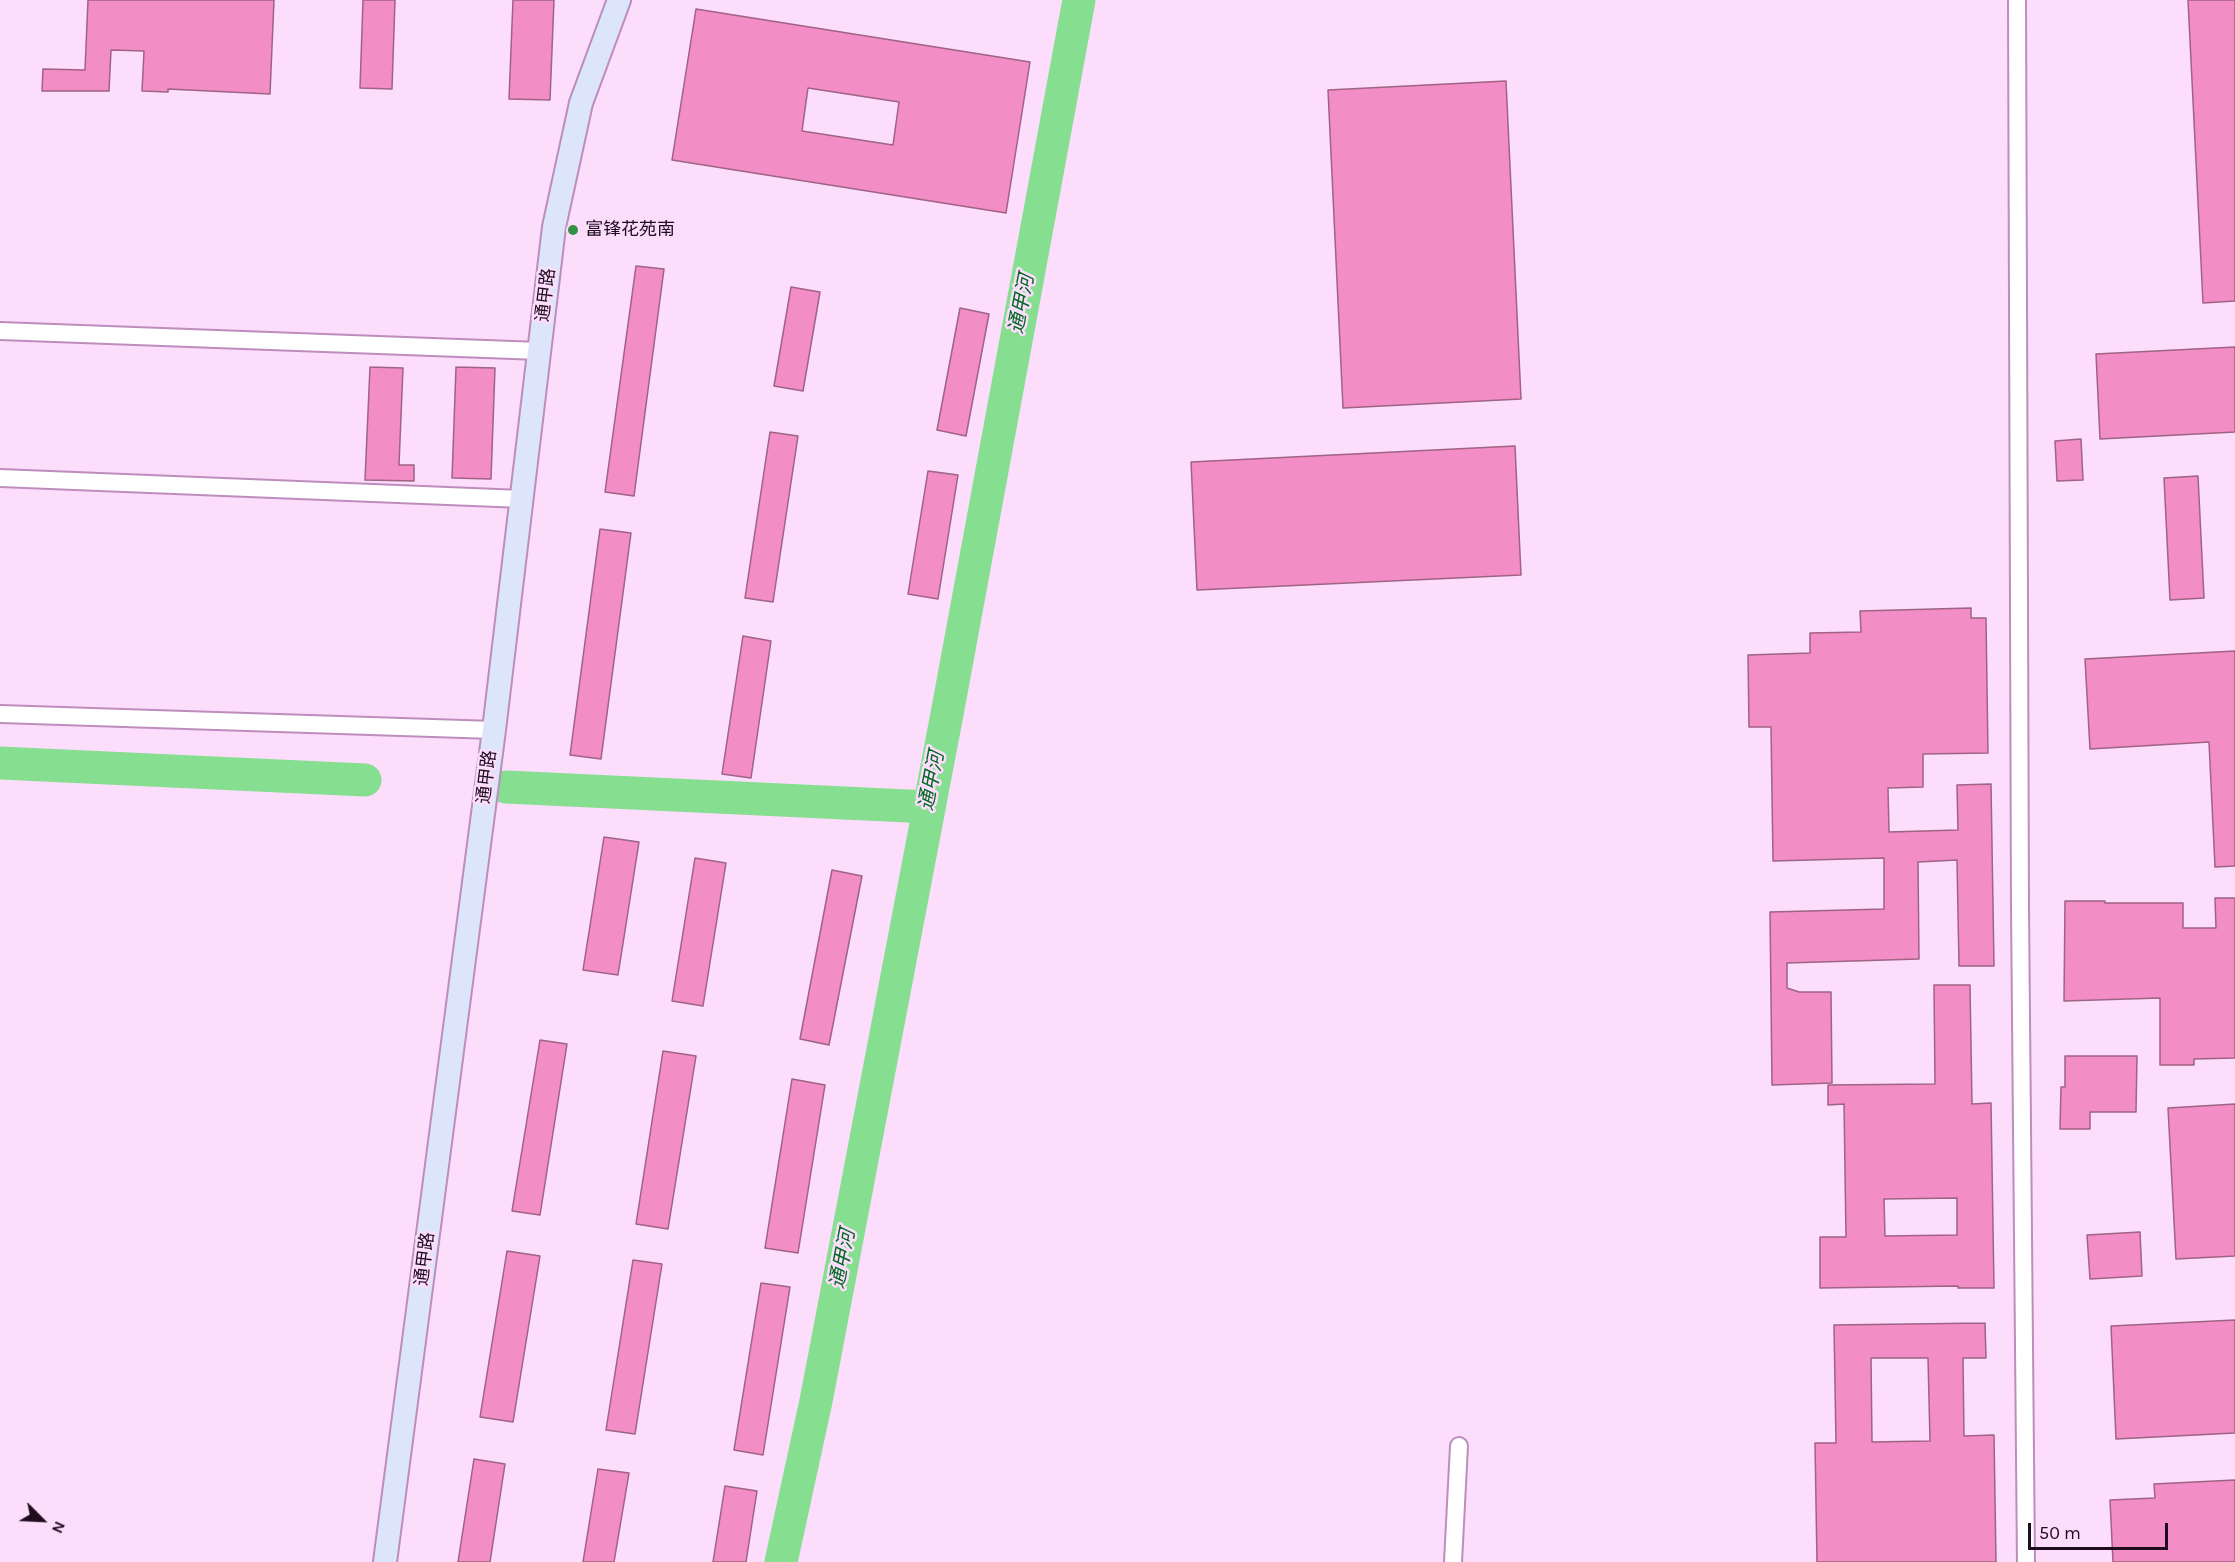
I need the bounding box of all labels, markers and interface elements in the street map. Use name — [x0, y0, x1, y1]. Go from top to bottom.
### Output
place label: 富锋花苑南 — [585, 219, 675, 241]
marker: 富锋花苑南 — [566, 223, 580, 237]
street label: 通甲路 — [532, 267, 560, 323]
water label: 通甲河 — [1004, 272, 1040, 336]
street label: 通甲路 — [473, 749, 501, 805]
water label: 通甲河 — [914, 749, 950, 813]
water label: 通甲河 — [825, 1227, 861, 1291]
street label: 通甲路 — [411, 1231, 439, 1287]
north arrow — [12, 1490, 72, 1550]
scale bar — [2031, 1511, 2170, 1549]
text: N — [48, 1518, 70, 1537]
text: 50 m — [2039, 1522, 2081, 1544]

